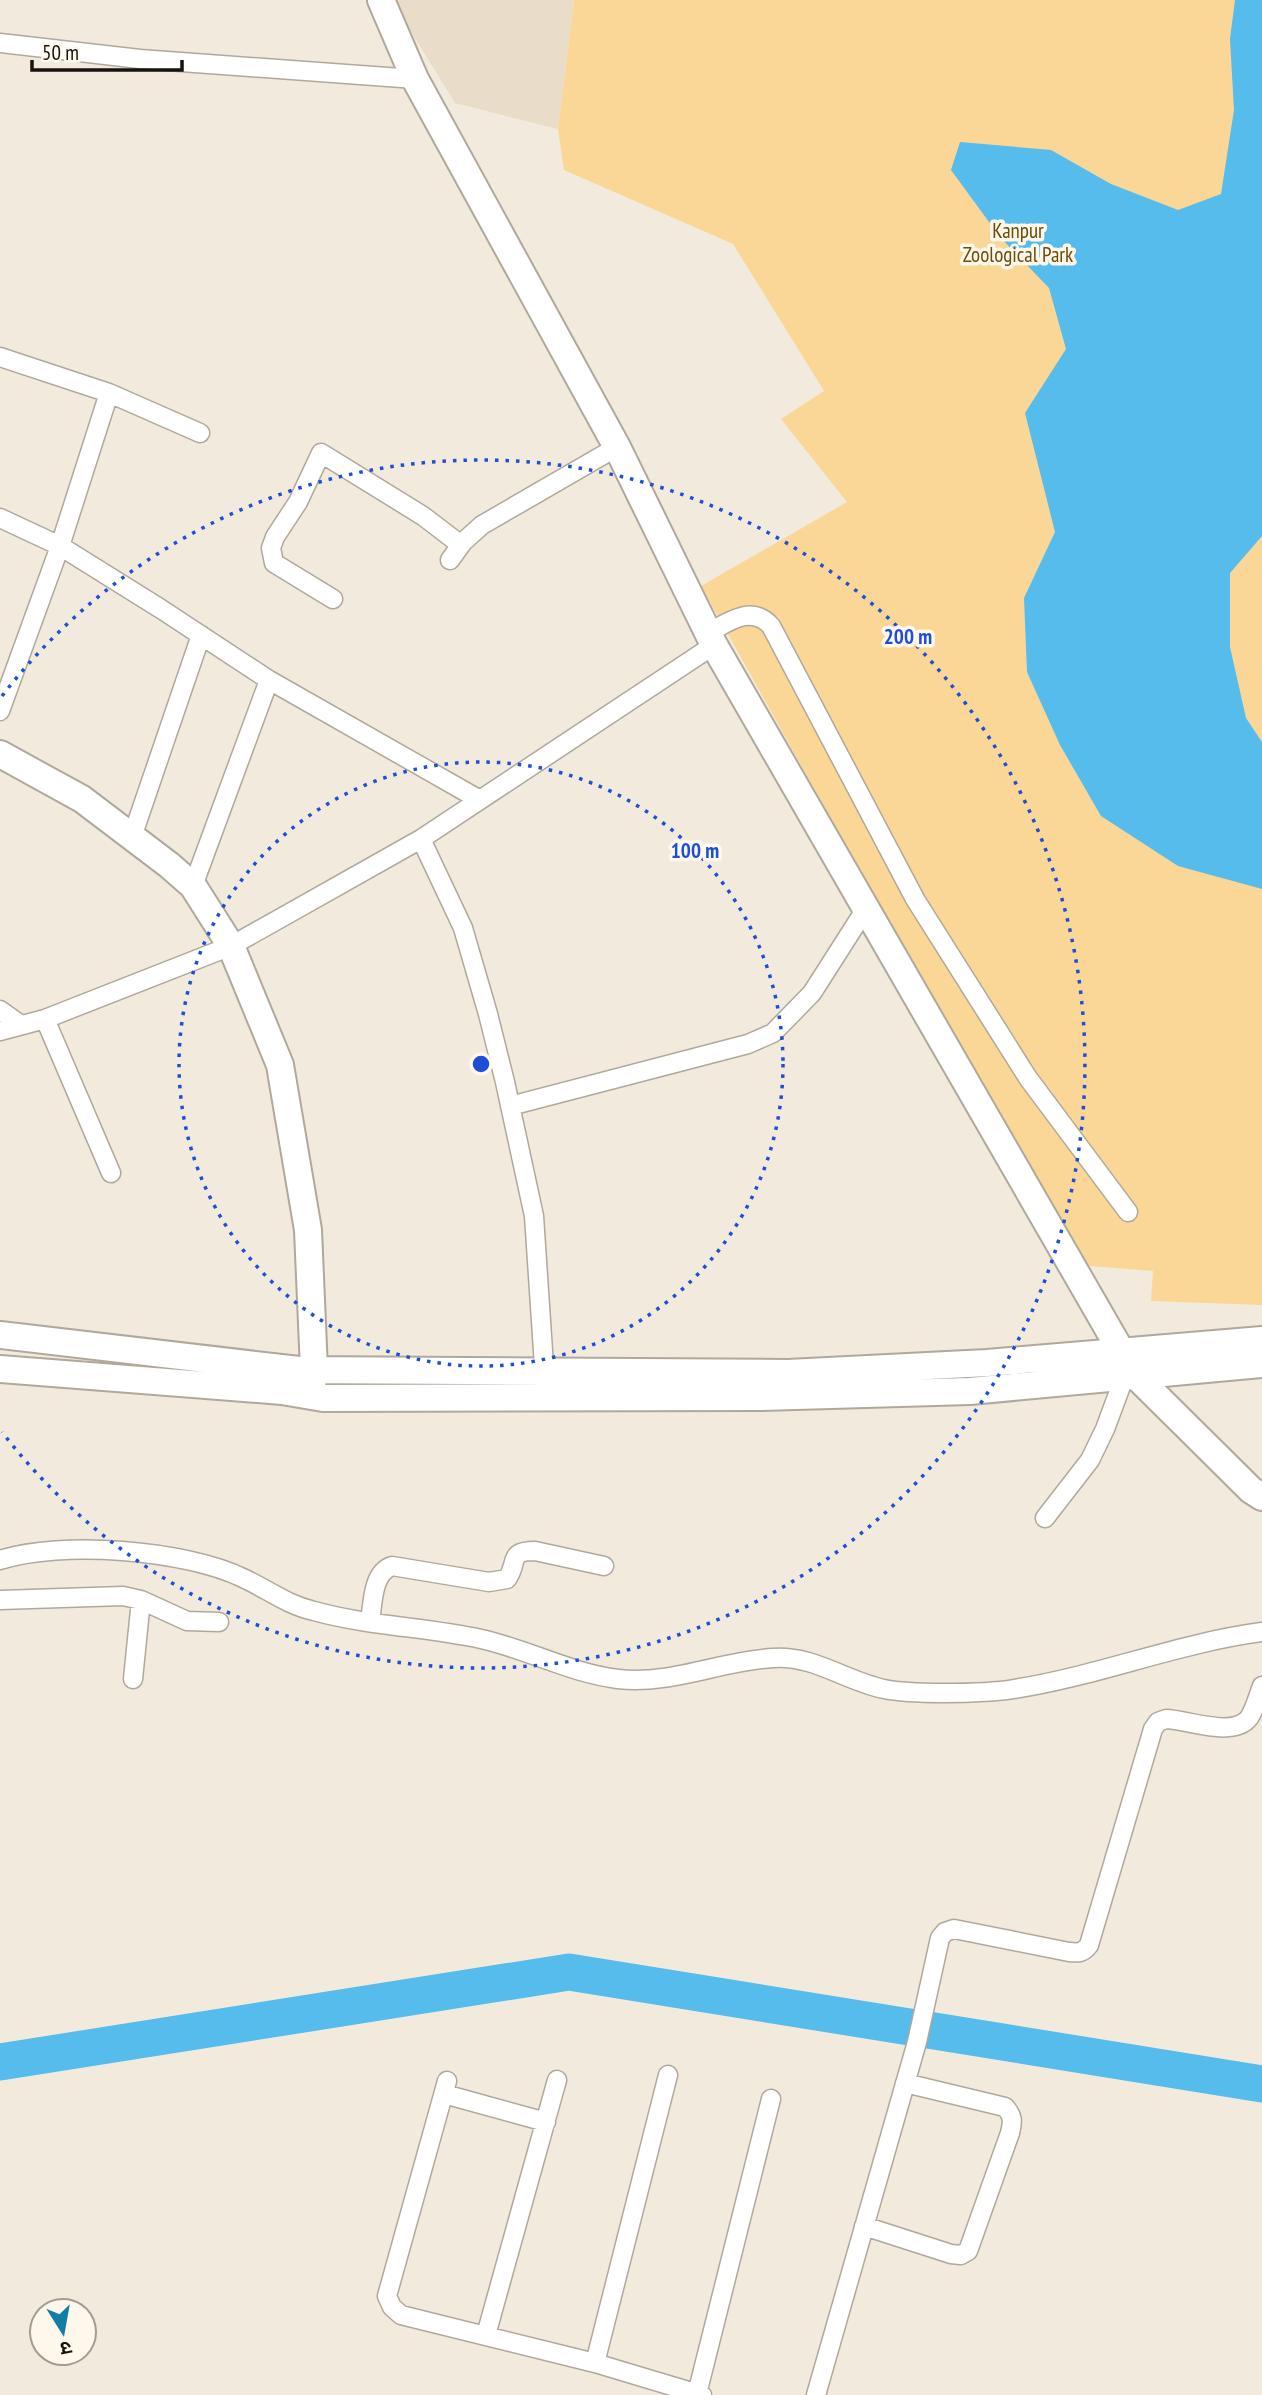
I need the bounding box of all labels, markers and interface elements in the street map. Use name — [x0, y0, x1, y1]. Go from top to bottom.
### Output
scale bar — [32, 28, 182, 72]
text: 50 m — [42, 39, 79, 66]
park label: Kanpur Zoological Park — [963, 217, 1073, 268]
text: 200 m — [884, 623, 932, 650]
text: 100 m — [671, 837, 719, 864]
centre of rings — [469, 1052, 493, 1076]
north arrow — [28, 2297, 98, 2367]
text: उ — [58, 2336, 74, 2362]

